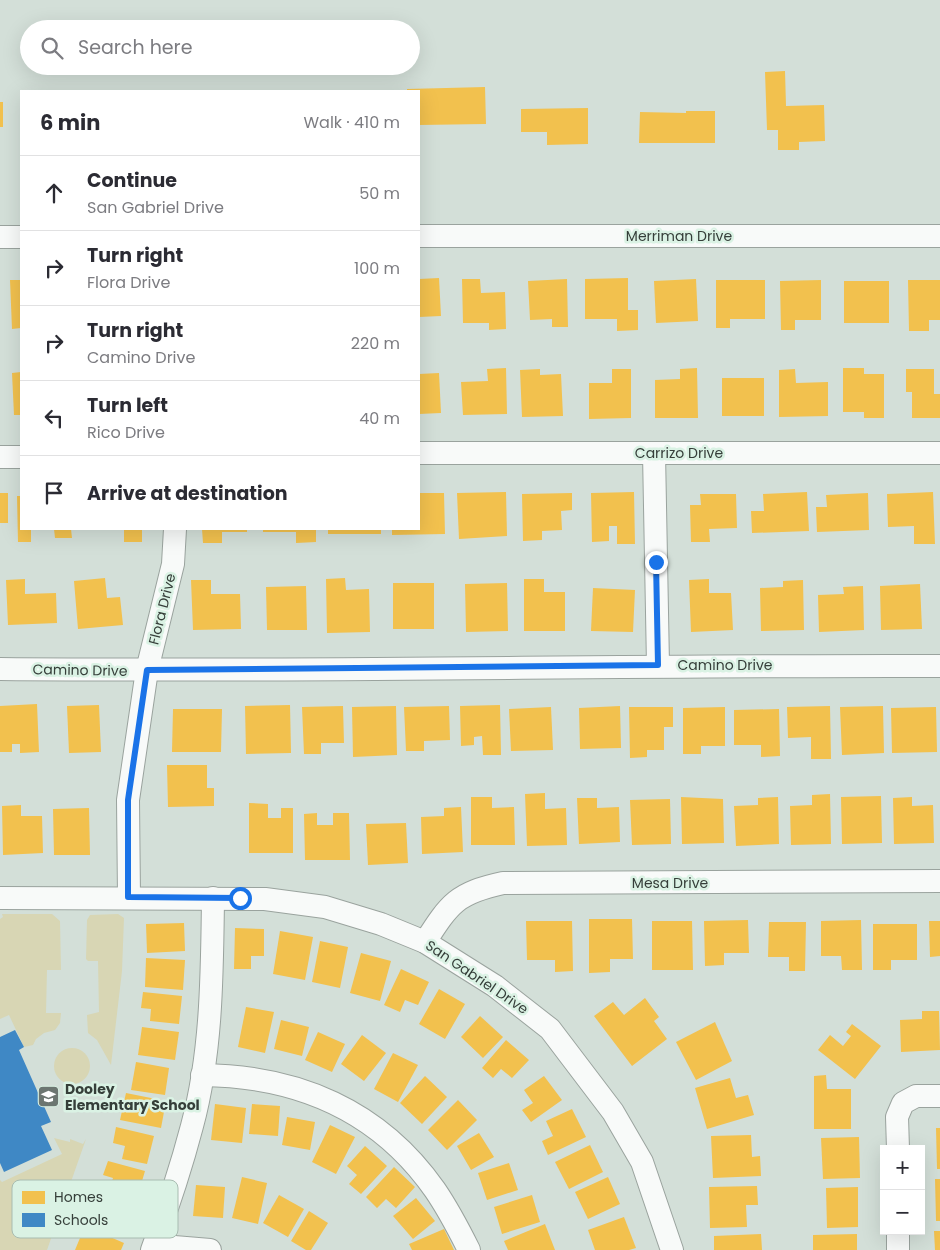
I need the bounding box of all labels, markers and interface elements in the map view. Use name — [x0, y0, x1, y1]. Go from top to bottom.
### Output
search box — [20, 20, 420, 75]
icon: search — [38, 34, 66, 62]
text: Search here — [78, 34, 192, 61]
text: 6 min — [40, 108, 100, 137]
text: Walk · 410 m — [303, 111, 400, 134]
text: Continue — [87, 167, 177, 194]
icon: ahead — [40, 179, 68, 207]
text: 50 m — [359, 182, 400, 205]
text: San Gabriel Drive — [87, 196, 224, 219]
street label: Merriman Drive — [626, 226, 732, 246]
text: Turn right — [87, 242, 183, 269]
icon: right — [40, 254, 68, 282]
text: 100 m — [354, 257, 400, 280]
text: Flora Drive — [87, 271, 170, 294]
text: Turn right — [87, 317, 183, 344]
icon: right — [40, 329, 68, 357]
text: 220 m — [351, 332, 400, 355]
text: Camino Drive — [87, 346, 195, 369]
text: Turn left — [87, 392, 168, 419]
icon: left — [40, 404, 68, 432]
text: 40 m — [359, 407, 400, 430]
text: Rico Drive — [87, 421, 165, 444]
street label: Carrizo Drive — [635, 443, 723, 463]
icon: arrive — [40, 479, 68, 507]
text: Arrive at destination — [87, 480, 288, 507]
route end — [645, 551, 668, 574]
street label: Flora Drive — [143, 571, 181, 647]
street label: Camino Drive — [678, 655, 773, 675]
street label: Camino Drive — [32, 659, 128, 681]
street label: Mesa Drive — [632, 873, 708, 893]
route start — [229, 887, 252, 910]
street label: San Gabriel Drive — [422, 935, 533, 1019]
place label: Dooley Elementary School — [65, 1079, 200, 1115]
school or university icon: Dooley Elementary School — [37, 1085, 61, 1109]
map controls — [880, 1145, 925, 1235]
button: + — [880, 1145, 925, 1190]
legend — [12, 1180, 178, 1238]
text: Homes — [54, 1187, 103, 1207]
button: − — [880, 1190, 925, 1235]
text: Schools — [54, 1210, 108, 1230]

